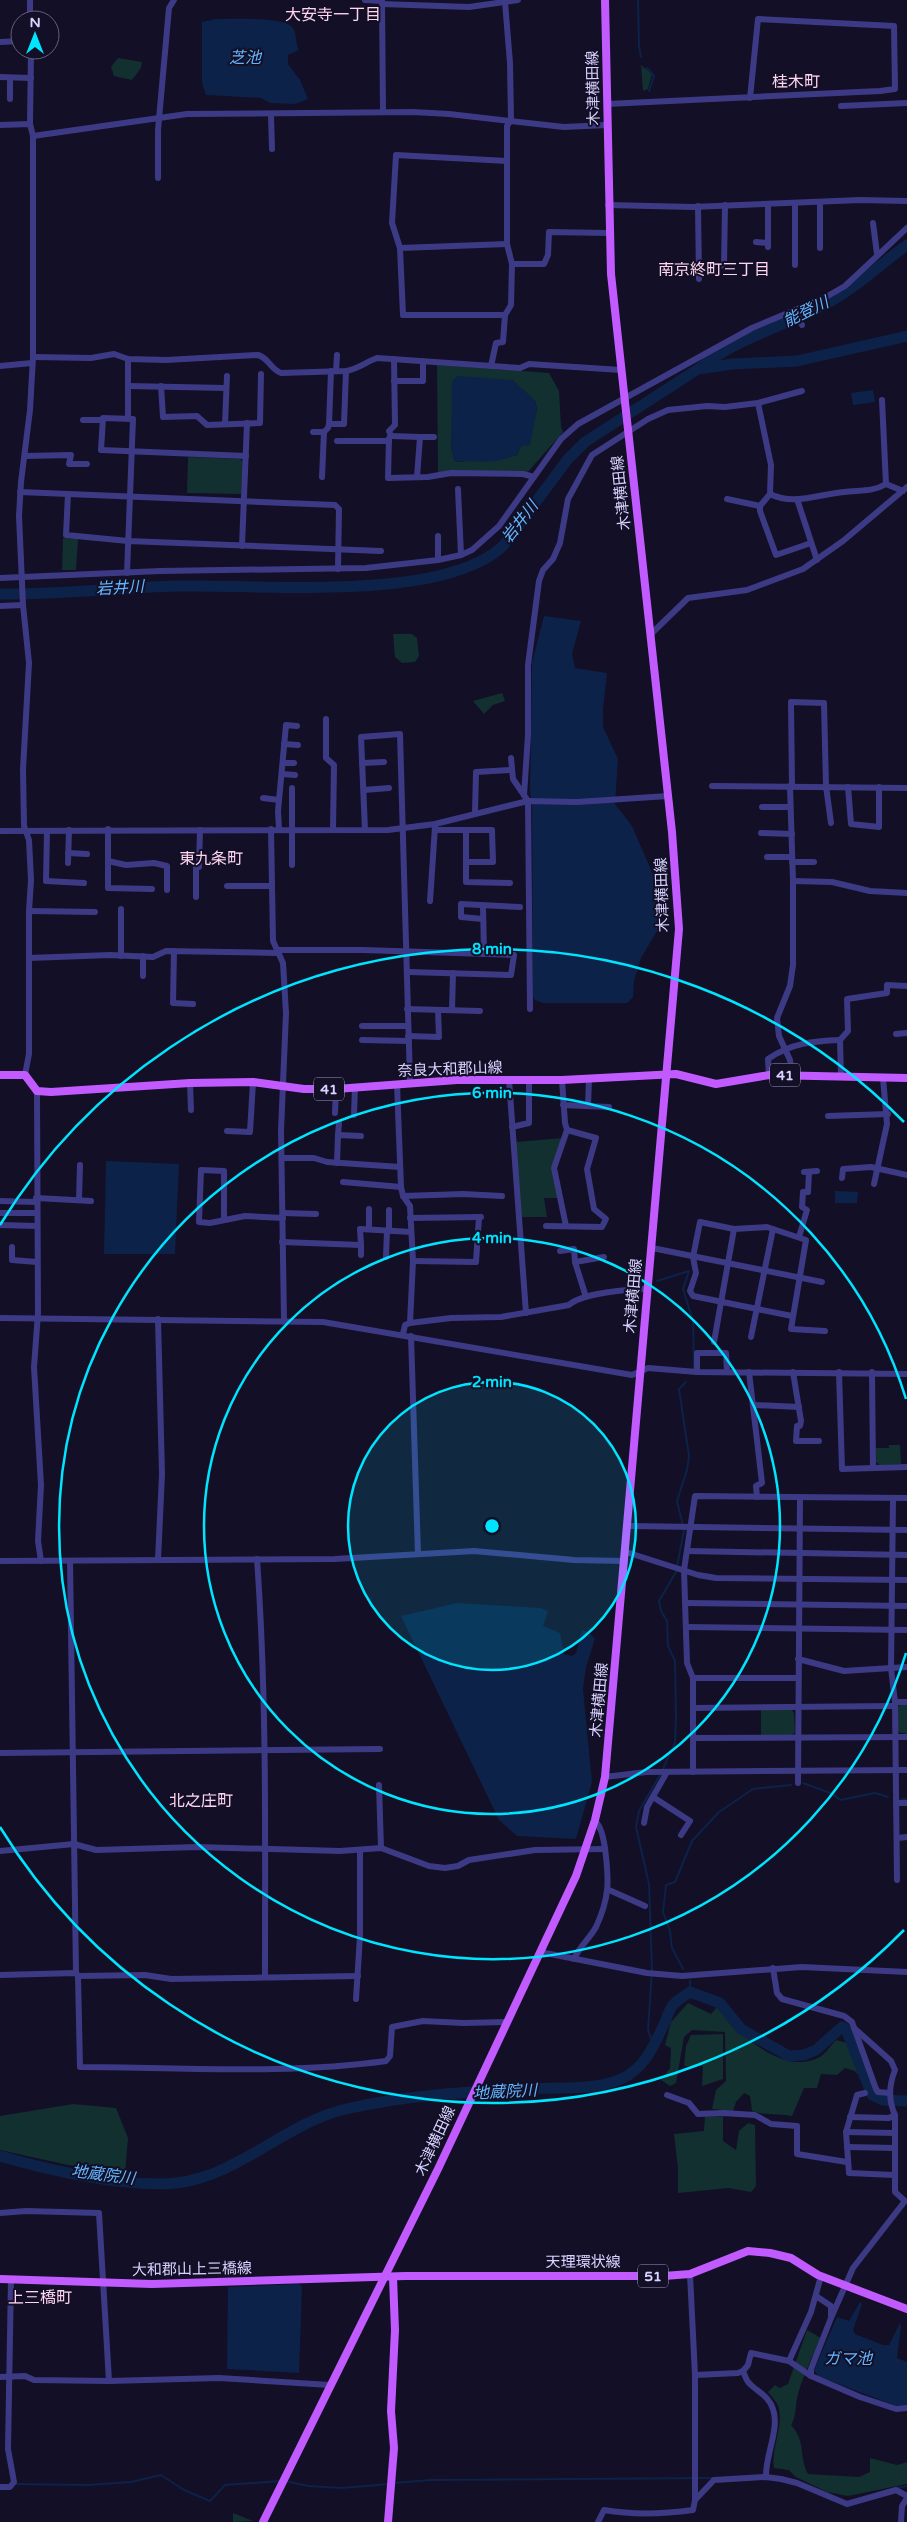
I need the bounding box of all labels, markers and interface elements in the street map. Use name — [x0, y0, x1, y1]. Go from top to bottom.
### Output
district label: 大安寺一丁目 — [285, 5, 381, 25]
north arrow — [10, 10, 60, 60]
text: N — [29, 14, 41, 31]
water label: 芝池 — [229, 48, 263, 68]
street label: 木津横田線 — [583, 50, 603, 126]
district label: 桂木町 — [772, 72, 820, 92]
district label: 南京終町三丁目 — [658, 260, 770, 280]
water label: 能登川 — [780, 292, 834, 332]
street label: 木津横田線 — [608, 455, 634, 531]
water label: 岩井川 — [497, 495, 544, 547]
water label: 岩井川 — [96, 577, 146, 599]
district label: 東九条町 — [179, 849, 243, 869]
street label: 木津横田線 — [652, 857, 672, 933]
text: 8 min — [472, 940, 512, 958]
street label: 奈良大和郡山線 — [397, 1058, 503, 1080]
road number: 41 — [770, 1064, 800, 1086]
road number: 41 — [314, 1078, 344, 1100]
text: 6 min — [472, 1084, 512, 1102]
text: 4 min — [472, 1229, 512, 1247]
street label: 木津横田線 — [621, 1258, 645, 1334]
text: 2 min — [472, 1373, 512, 1391]
centre of rings — [483, 1517, 501, 1535]
street label: 木津横田線 — [587, 1662, 611, 1738]
district label: 北之庄町 — [169, 1791, 233, 1811]
water label: 地蔵院川 — [473, 2080, 539, 2104]
street label: 木津横田線 — [411, 2103, 459, 2179]
water label: 地蔵院川 — [70, 2161, 138, 2189]
street label: 天理環状線 — [545, 2253, 621, 2271]
street label: 大和郡山上三橋線 — [132, 2259, 252, 2279]
road number: 51 — [638, 2264, 668, 2288]
district label: 上三橋町 — [8, 2288, 72, 2308]
water label: ガマ池 — [824, 2349, 874, 2369]

